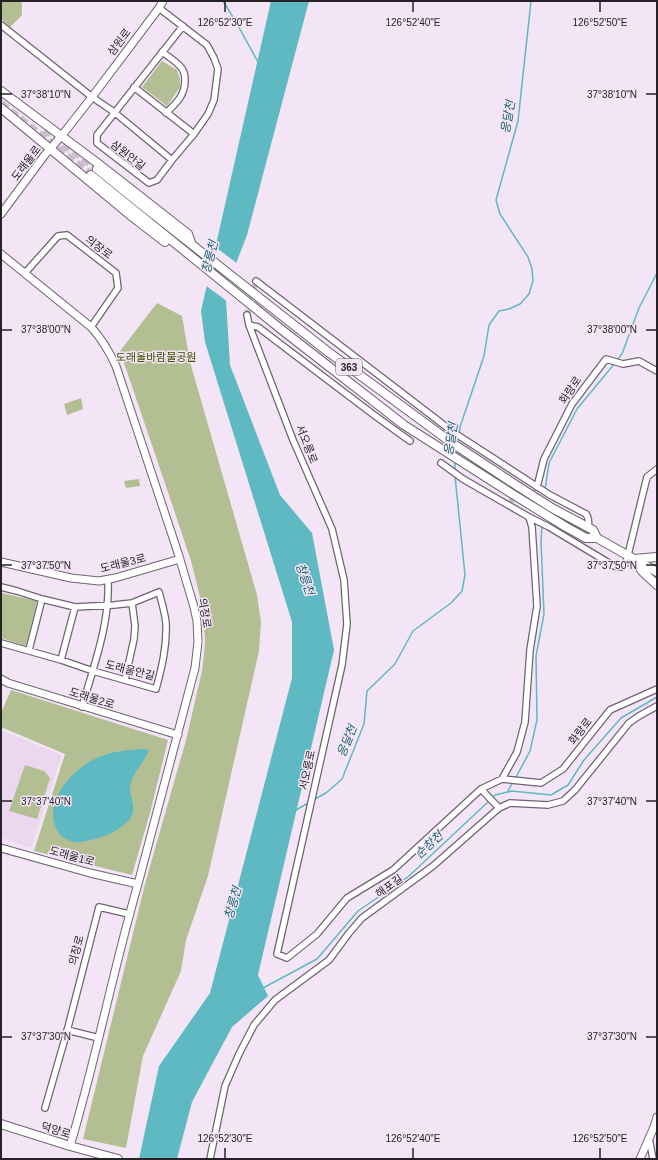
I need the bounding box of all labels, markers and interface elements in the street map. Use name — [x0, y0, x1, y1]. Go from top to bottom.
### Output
text: 126°52'30"E — [197, 17, 253, 28]
text: 126°52'40"E — [385, 17, 441, 28]
text: 126°52'50"E — [572, 17, 628, 28]
street label: 삼원로 — [105, 26, 133, 58]
text: 37°38'10"N — [21, 89, 71, 100]
text: 37°38'10"N — [587, 89, 637, 100]
water label: 응달천 — [498, 98, 518, 135]
street label: 삼원안길 — [108, 138, 148, 172]
street label: 도래울로 — [9, 143, 43, 183]
street label: 의장로 — [83, 233, 115, 261]
water label: 창릉천 — [199, 237, 221, 275]
text: 37°38'00"N — [21, 324, 71, 335]
text: 37°38'00"N — [587, 324, 637, 335]
park label: 도래울바람물공원 — [116, 351, 196, 363]
road number: 363 — [336, 359, 362, 375]
street label: 화랑로 — [557, 374, 583, 406]
water label: 응달천 — [441, 420, 461, 456]
street label: 서오릉로 — [294, 423, 320, 465]
street label: 도래울3로 — [99, 552, 147, 574]
text: 37°37'50"N — [21, 560, 71, 571]
text: 37°37'50"N — [587, 560, 637, 571]
water label: 창릉천 — [293, 561, 318, 599]
street label: 의장로 — [196, 597, 214, 629]
street label: 도래울안길 — [104, 658, 156, 682]
street label: 도래울2로 — [68, 685, 116, 711]
street label: 화랑로 — [566, 715, 594, 747]
water label: 응달천 — [334, 721, 360, 759]
street label: 서오릉로 — [297, 749, 317, 791]
text: 37°37'40"N — [21, 796, 71, 807]
text: 37°37'40"N — [587, 796, 637, 807]
water label: 순창천 — [412, 827, 447, 861]
street label: 도래울1로 — [48, 844, 96, 868]
street label: 해포길 — [373, 872, 405, 900]
water label: 창릉천 — [222, 883, 245, 921]
street label: 의장로 — [66, 934, 86, 966]
text: 37°37'30"N — [21, 1031, 71, 1042]
text: 37°37'30"N — [587, 1031, 637, 1042]
street label: 덕양로 — [40, 1120, 72, 1140]
text: 126°52'30"E — [197, 1133, 253, 1144]
text: 126°52'40"E — [385, 1133, 441, 1144]
text: 126°52'50"E — [572, 1133, 628, 1144]

